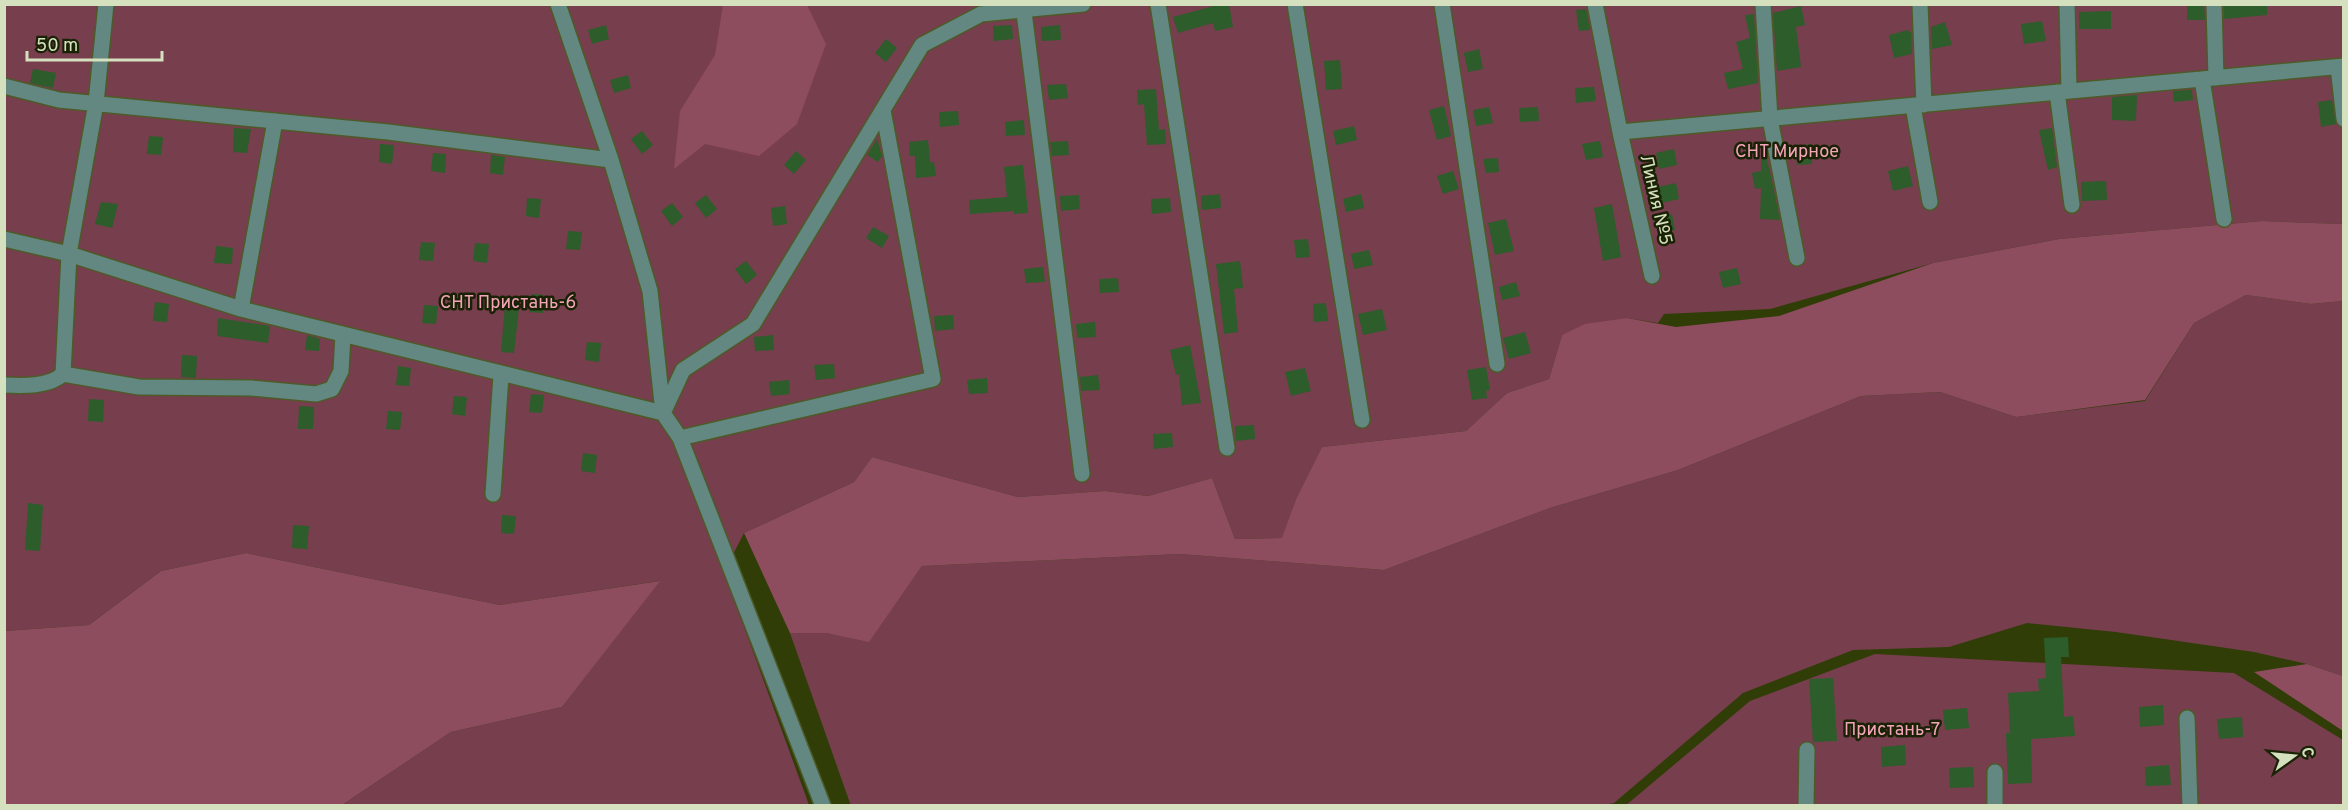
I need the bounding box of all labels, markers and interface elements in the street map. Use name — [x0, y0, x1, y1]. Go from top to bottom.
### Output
scale bar — [27, 24, 162, 62]
text: 50 m — [36, 35, 78, 58]
park label: СНТ Мирное — [1735, 141, 1839, 164]
street label: Линия №5 — [1633, 152, 1677, 248]
park label: СНТ Пристань-6 — [440, 292, 576, 315]
park label: Пристань-7 — [1844, 719, 1940, 742]
north arrow — [2264, 726, 2324, 786]
text: С — [2296, 745, 2318, 760]

